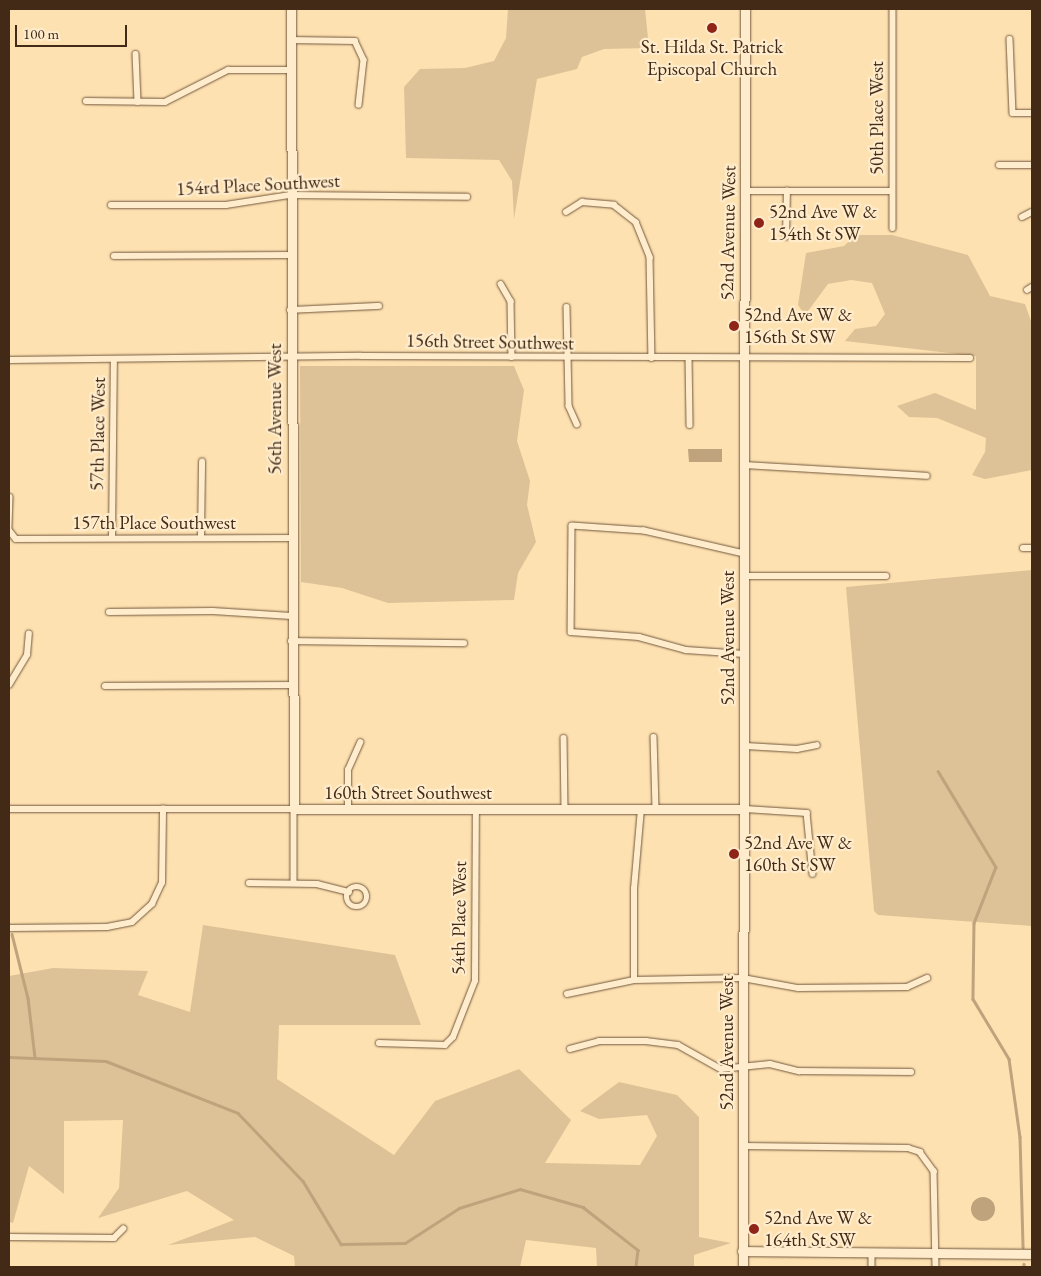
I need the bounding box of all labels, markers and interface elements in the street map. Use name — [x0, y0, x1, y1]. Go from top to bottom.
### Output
scale bar — [18, 15, 130, 47]
marker: St. Hilda St. Patrick Episcopal Church — [706, 22, 718, 34]
text: 100 m — [23, 24, 59, 43]
place label: St. Hilda St. Patrick Episcopal Church — [641, 36, 783, 80]
street label: 50th Place West — [866, 61, 888, 175]
street label: 52nd Avenue West — [715, 165, 741, 301]
street label: 154rd Place Southwest — [176, 169, 340, 201]
place label: 52nd Ave W & 154th St SW — [769, 201, 877, 245]
marker: 52nd Ave W & 154th St SW — [753, 217, 765, 229]
place label: 52nd Ave W & 156th St SW — [744, 304, 852, 348]
marker: 52nd Ave W & 156th St SW — [728, 320, 740, 332]
street label: 156th Street Southwest — [406, 329, 574, 355]
street label: 56th Avenue West — [264, 343, 286, 475]
street label: 57th Place West — [86, 377, 110, 491]
street label: 157th Place Southwest — [72, 512, 236, 534]
street label: 52nd Avenue West — [717, 570, 739, 706]
street label: 160th Street Southwest — [324, 782, 492, 804]
place label: 52nd Ave W & 160th St SW — [744, 832, 852, 876]
marker: 52nd Ave W & 160th St SW — [728, 848, 740, 860]
street label: 54th Place West — [447, 861, 471, 975]
street label: 52nd Avenue West — [716, 975, 738, 1111]
place label: 52nd Ave W & 164th St SW — [764, 1207, 872, 1251]
marker: 52nd Ave W & 164th St SW — [748, 1223, 760, 1235]

